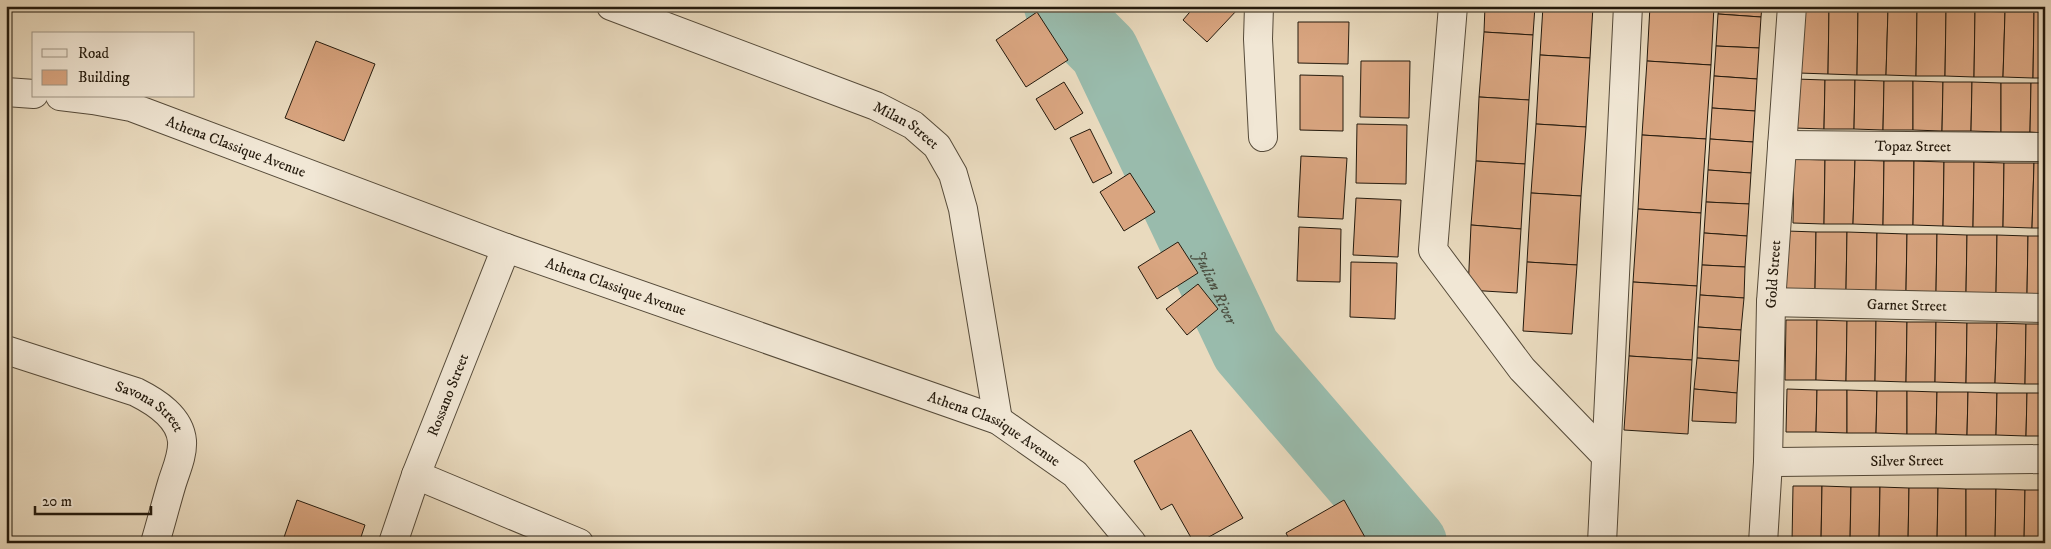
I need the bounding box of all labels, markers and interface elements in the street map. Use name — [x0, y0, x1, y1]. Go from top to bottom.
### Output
legend — [32, 32, 195, 98]
text: Road — [78, 44, 110, 63]
text: Building — [78, 68, 130, 87]
street label: Milan Street — [870, 97, 943, 154]
street label: Athena Classique Avenue — [163, 112, 308, 182]
street label: Topaz Street — [1875, 137, 1951, 156]
street label: Gold Street — [1762, 239, 1785, 309]
water label: Julian River — [1189, 247, 1242, 329]
street label: Athena Classique Avenue — [543, 254, 689, 320]
street label: Garnet Street — [1867, 295, 1947, 316]
street label: Rossano Street — [423, 351, 473, 439]
street label: Savona Street — [113, 377, 188, 435]
street label: Athena Classique Avenue — [925, 387, 1064, 471]
street label: Silver Street — [1870, 451, 1944, 471]
scale bar — [35, 484, 151, 516]
text: 20 m — [42, 492, 72, 511]

